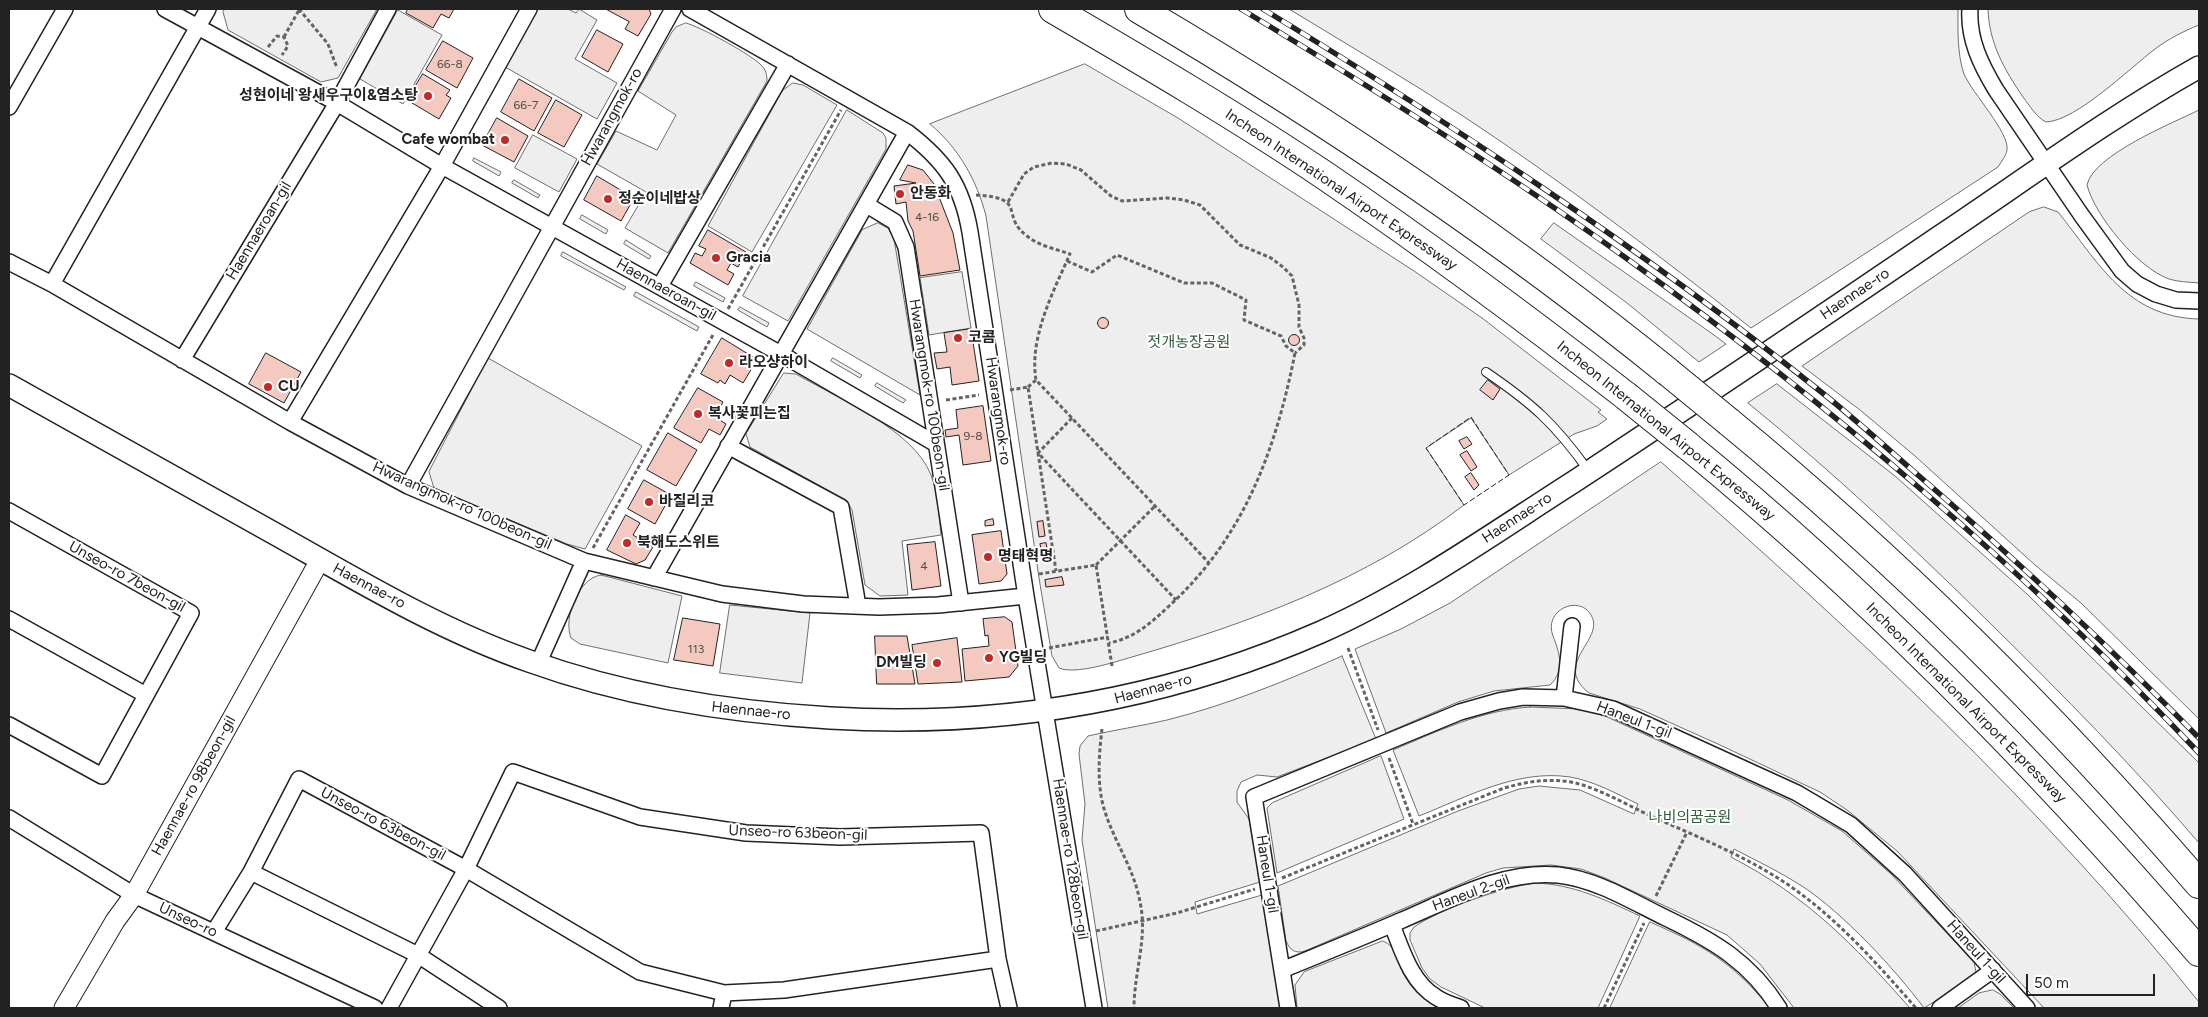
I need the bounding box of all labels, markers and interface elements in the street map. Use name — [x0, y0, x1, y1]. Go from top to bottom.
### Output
house number: 66-8 — [437, 57, 463, 71]
street label: Hwarangmok-ro — [578, 65, 646, 169]
place label: 성현이네 왕새우구이&염소탕 — [239, 87, 418, 105]
marker: 성현이네 왕새우구이&염소탕 — [422, 90, 434, 102]
house number: 66-7 — [513, 98, 539, 112]
street label: Incheon International Airport Expressway — [1222, 105, 1460, 275]
place label: Cafe wombat — [401, 131, 495, 149]
marker: Cafe wombat — [499, 134, 511, 146]
street label: Haennaeroan-gil — [223, 179, 295, 283]
place label: 안동화 — [910, 185, 951, 203]
marker: 안동화 — [894, 188, 906, 200]
place label: 정순이네밥상 — [618, 190, 701, 208]
marker: 정순이네밥상 — [602, 193, 614, 205]
house number: 4-16 — [915, 210, 939, 224]
place label: Gracia — [726, 249, 771, 267]
marker: Gracia — [710, 252, 722, 264]
street label: Haennaeroan-gil — [613, 255, 719, 325]
street label: Haennae-ro — [1817, 264, 1893, 324]
street label: Hwarangmok-ro 100beon-gil — [905, 298, 953, 492]
place label: 코콤 — [968, 329, 996, 347]
marker: 코콤 — [952, 332, 964, 344]
park label: 젓개농장공원 — [1148, 334, 1230, 352]
street label: Incheon International Airport Expressway — [1553, 337, 1779, 525]
place label: 라오샹하이 — [739, 354, 808, 372]
street label: Hwarangmok-ro — [981, 356, 1015, 466]
marker: 라오샹하이 — [723, 357, 735, 369]
place label: CU — [278, 378, 299, 396]
marker: CU — [262, 381, 274, 393]
place label: 복사꽃피는집 — [708, 405, 791, 423]
marker: 복사꽃피는집 — [692, 408, 704, 420]
house number: 9-8 — [963, 429, 983, 443]
street label: Hwarangmok-ro 100beon-gil — [370, 458, 554, 554]
street label: Haennae-ro — [1479, 489, 1555, 547]
place label: 바질리코 — [659, 493, 714, 511]
marker: 바질리코 — [643, 496, 655, 508]
place label: 북해도스위트 — [637, 534, 720, 552]
street label: Unseo-ro 7beon-gil — [66, 537, 188, 617]
marker: 북해도스위트 — [621, 537, 633, 549]
place label: 명태혁명 — [998, 548, 1053, 566]
marker: 명태혁명 — [982, 551, 994, 563]
street label: Haennae-ro — [330, 559, 408, 613]
house number: 4 — [920, 559, 928, 573]
street label: Incheon International Airport Expressway — [1862, 599, 2070, 807]
house number: 113 — [688, 642, 704, 656]
place label: YG빌딩 — [999, 649, 1047, 667]
marker: YG빌딩 — [983, 652, 995, 664]
place label: DM빌딩 — [876, 654, 927, 672]
marker: DM빌딩 — [931, 657, 943, 669]
street label: Haennae-ro — [1112, 670, 1194, 708]
street label: Haneul 1-gil — [1594, 697, 1674, 743]
street label: Haennae-ro — [710, 698, 792, 724]
street label: Haennae-ro 98beon-gil — [148, 713, 240, 859]
street label: Haennae-ro 128beon-gil — [1048, 777, 1092, 941]
street label: Unseo-ro 63beon-gil — [317, 783, 449, 865]
park label: 나비의꿈공원 — [1649, 809, 1731, 827]
street label: Unseo-ro 63beon-gil — [728, 822, 868, 844]
street label: Haneul 1-gil — [1252, 834, 1282, 914]
street label: Haneul 2-gil — [1430, 871, 1512, 915]
street label: Unseo-ro — [156, 899, 220, 941]
street label: Haneul 1-gil — [1943, 917, 2009, 987]
scale bar — [2028, 964, 2157, 996]
text: 50 m — [2034, 974, 2069, 992]

